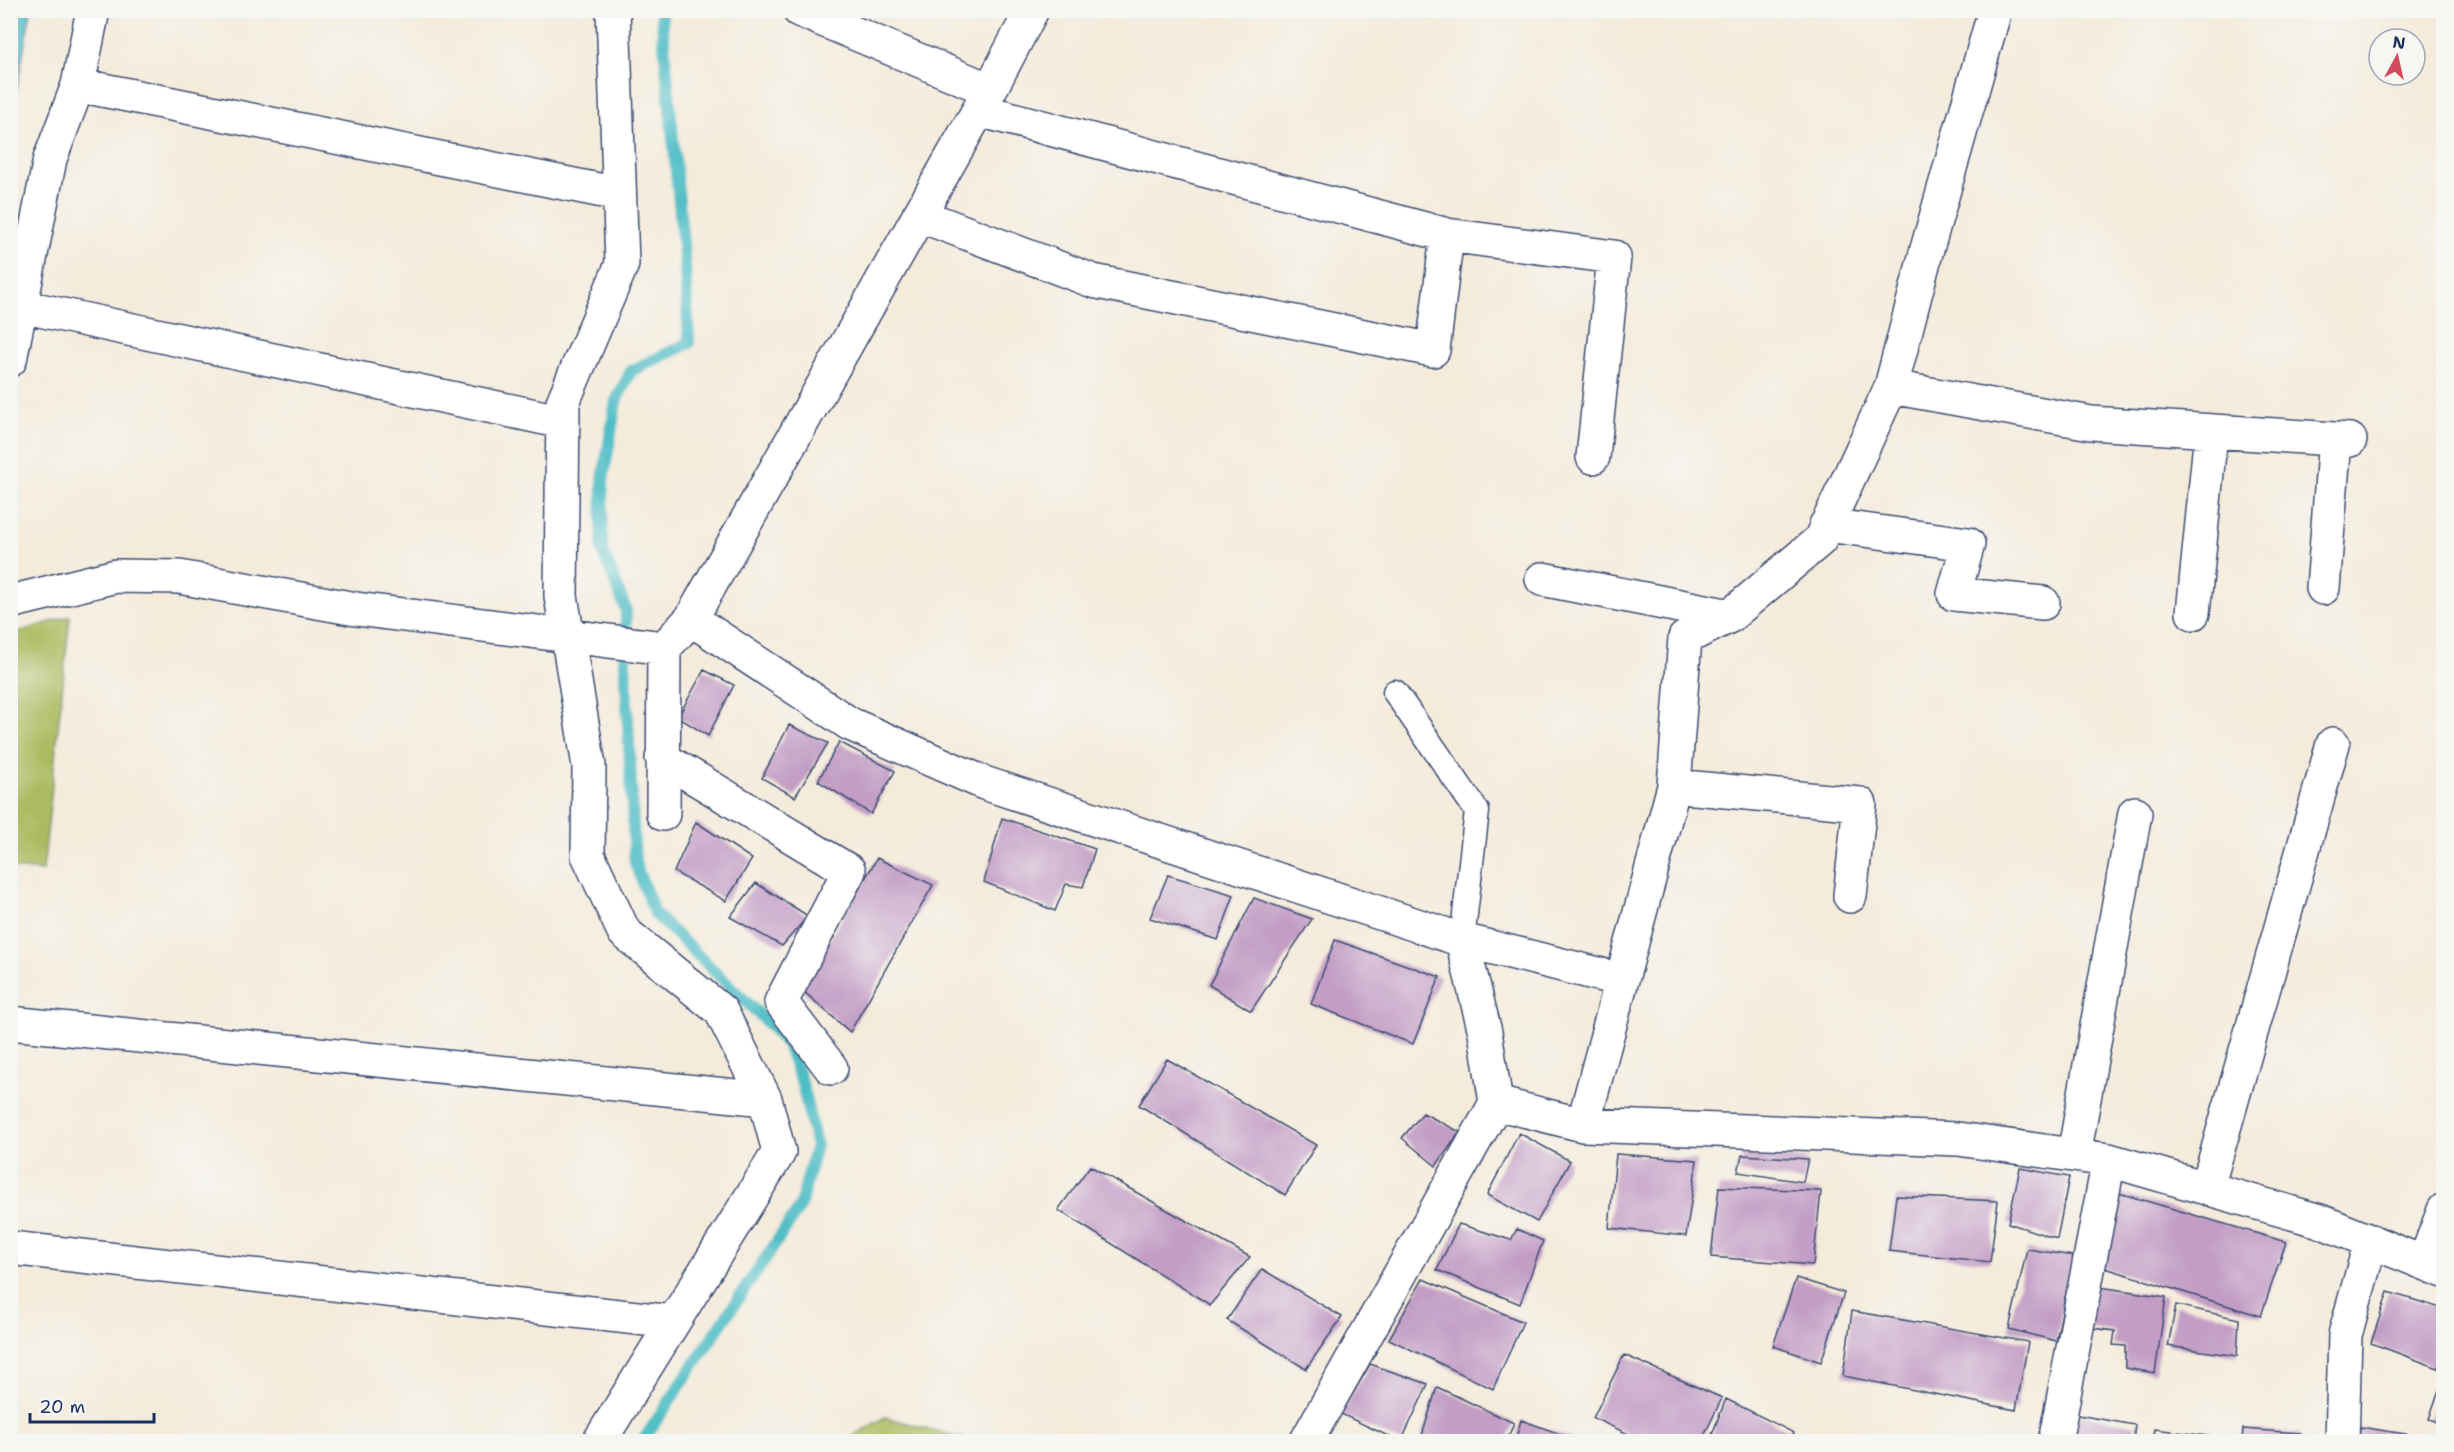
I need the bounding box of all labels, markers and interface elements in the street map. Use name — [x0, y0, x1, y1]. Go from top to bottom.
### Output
north arrow — [2367, 27, 2427, 87]
text: N — [2391, 31, 2407, 54]
scale bar — [30, 1386, 154, 1424]
text: 20 m — [39, 1395, 85, 1419]

